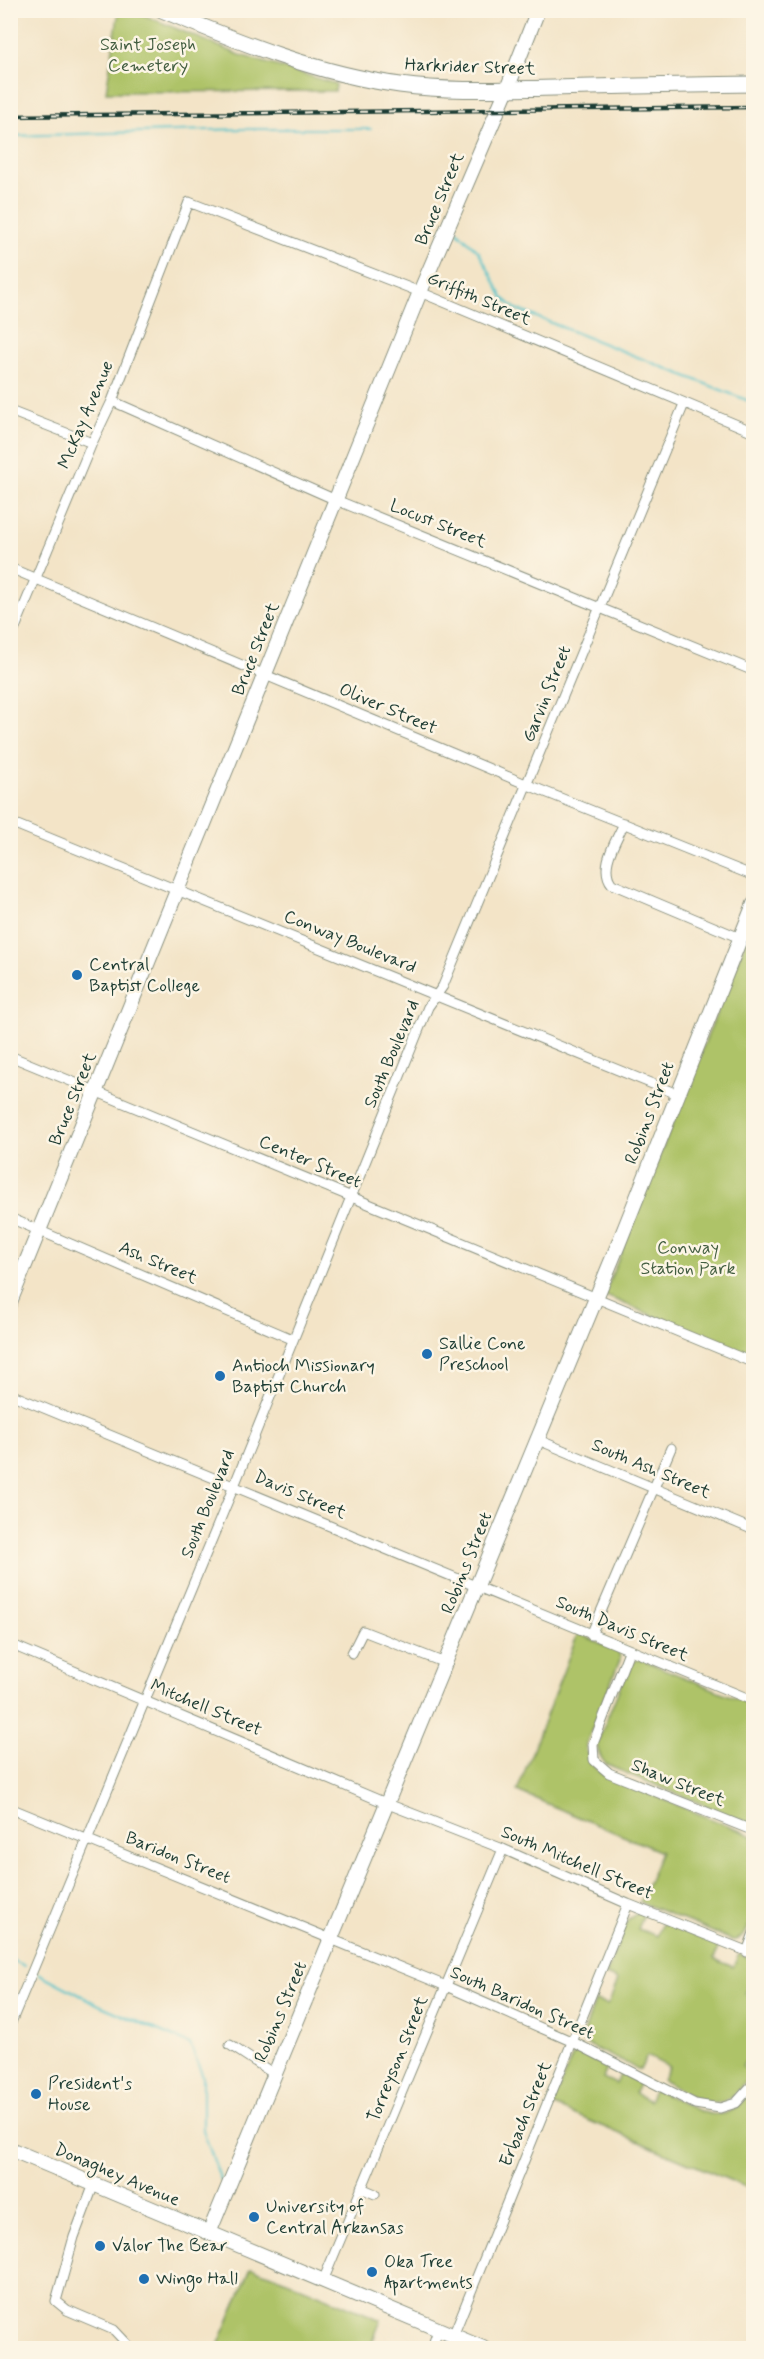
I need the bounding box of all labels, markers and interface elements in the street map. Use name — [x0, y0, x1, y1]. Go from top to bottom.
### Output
park label: Saint Joseph Cemetery — [100, 33, 196, 78]
street label: Harkrider Street — [404, 53, 536, 81]
street label: Bruce Street — [410, 149, 470, 249]
street label: Griffith Street — [423, 266, 535, 332]
street label: McKay Avenue — [52, 357, 120, 473]
street label: Locust Street — [386, 494, 490, 554]
street label: Bruce Street — [226, 598, 286, 699]
street label: Garvin Street — [517, 642, 577, 746]
street label: Oliver Street — [335, 678, 441, 740]
street label: Conway Boulevard — [280, 904, 420, 980]
place label: Central Baptist College — [89, 953, 200, 998]
marker: Central Baptist College — [70, 968, 84, 982]
street label: South Boulevard — [358, 996, 426, 1112]
street label: Bruce Street — [43, 1048, 103, 1149]
street label: Robins Street — [619, 1058, 681, 1168]
street label: Center Street — [255, 1130, 365, 1194]
street label: Ash Street — [115, 1236, 201, 1290]
park label: Conway Station Park — [640, 1236, 736, 1281]
place label: Sallie Cone Preschool — [439, 1332, 526, 1377]
marker: Sallie Cone Preschool — [420, 1347, 434, 1361]
place label: Antioch Missionary Baptist Church — [232, 1354, 375, 1399]
marker: Antioch Missionary Baptist Church — [213, 1369, 227, 1383]
street label: South Ash Street — [588, 1433, 715, 1505]
street label: South Boulevard — [175, 1446, 241, 1562]
street label: Davis Street — [250, 1465, 350, 1525]
street label: Robins Street — [436, 1508, 498, 1618]
street label: South Davis Street — [552, 1590, 692, 1668]
street label: Mitchell Street — [146, 1674, 266, 1742]
street label: Shaw Street — [628, 1753, 729, 1813]
street label: South Mitchell Street — [497, 1820, 657, 1906]
street label: Baridon Street — [122, 1826, 234, 1890]
street label: Robins Street — [249, 1957, 313, 2066]
street label: South Baridon Street — [446, 1960, 598, 2046]
street label: Torreyson Street — [362, 1992, 434, 2126]
street label: Erbach Street — [494, 2057, 558, 2170]
place label: President's House — [48, 2072, 132, 2117]
marker: President's House — [29, 2087, 43, 2101]
street label: Donaghey Avenue — [50, 2138, 184, 2213]
place label: University of Central Arkansas — [266, 2195, 404, 2240]
marker: University of Central Arkansas — [247, 2210, 261, 2224]
place label: Valor The Bear — [112, 2234, 228, 2258]
marker: Valor The Bear — [93, 2239, 107, 2253]
place label: Oka Tree Apartments — [384, 2250, 472, 2296]
marker: Oka Tree Apartments — [365, 2265, 379, 2279]
place label: Wingo Hall — [156, 2267, 238, 2292]
marker: Wingo Hall — [137, 2272, 151, 2286]

